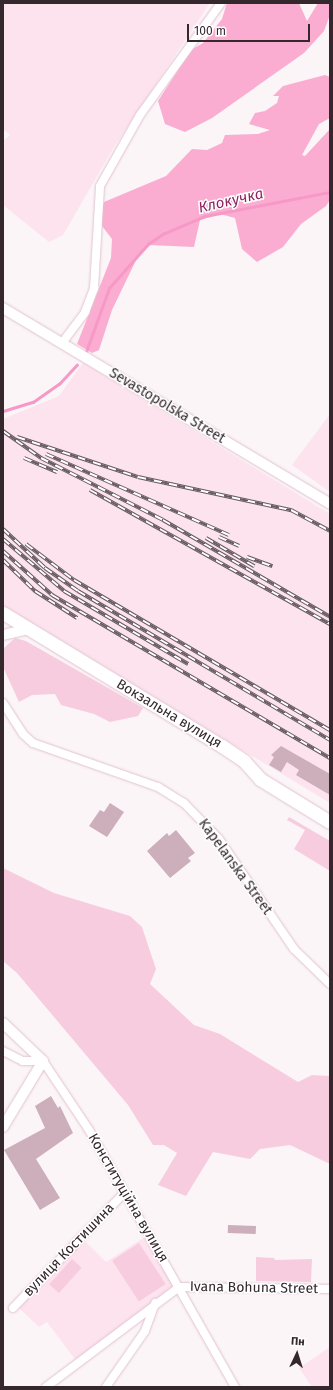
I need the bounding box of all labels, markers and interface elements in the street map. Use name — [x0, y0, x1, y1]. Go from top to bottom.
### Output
scale bar — [189, 16, 312, 42]
text: 100 m — [194, 24, 226, 38]
water label: Клокучка — [197, 185, 265, 217]
street label: Sevastopolska Street — [106, 365, 228, 447]
street label: Вокзальна вулиця — [113, 676, 225, 752]
street label: Kapelanska Street — [195, 816, 275, 918]
street label: Конституційна вулиця — [84, 1131, 172, 1265]
street label: вулиця Костишина — [20, 1200, 118, 1300]
street label: Ivana Bohuna Street — [190, 1278, 318, 1298]
north arrow — [277, 1334, 317, 1374]
text: Пн — [291, 1335, 305, 1348]

